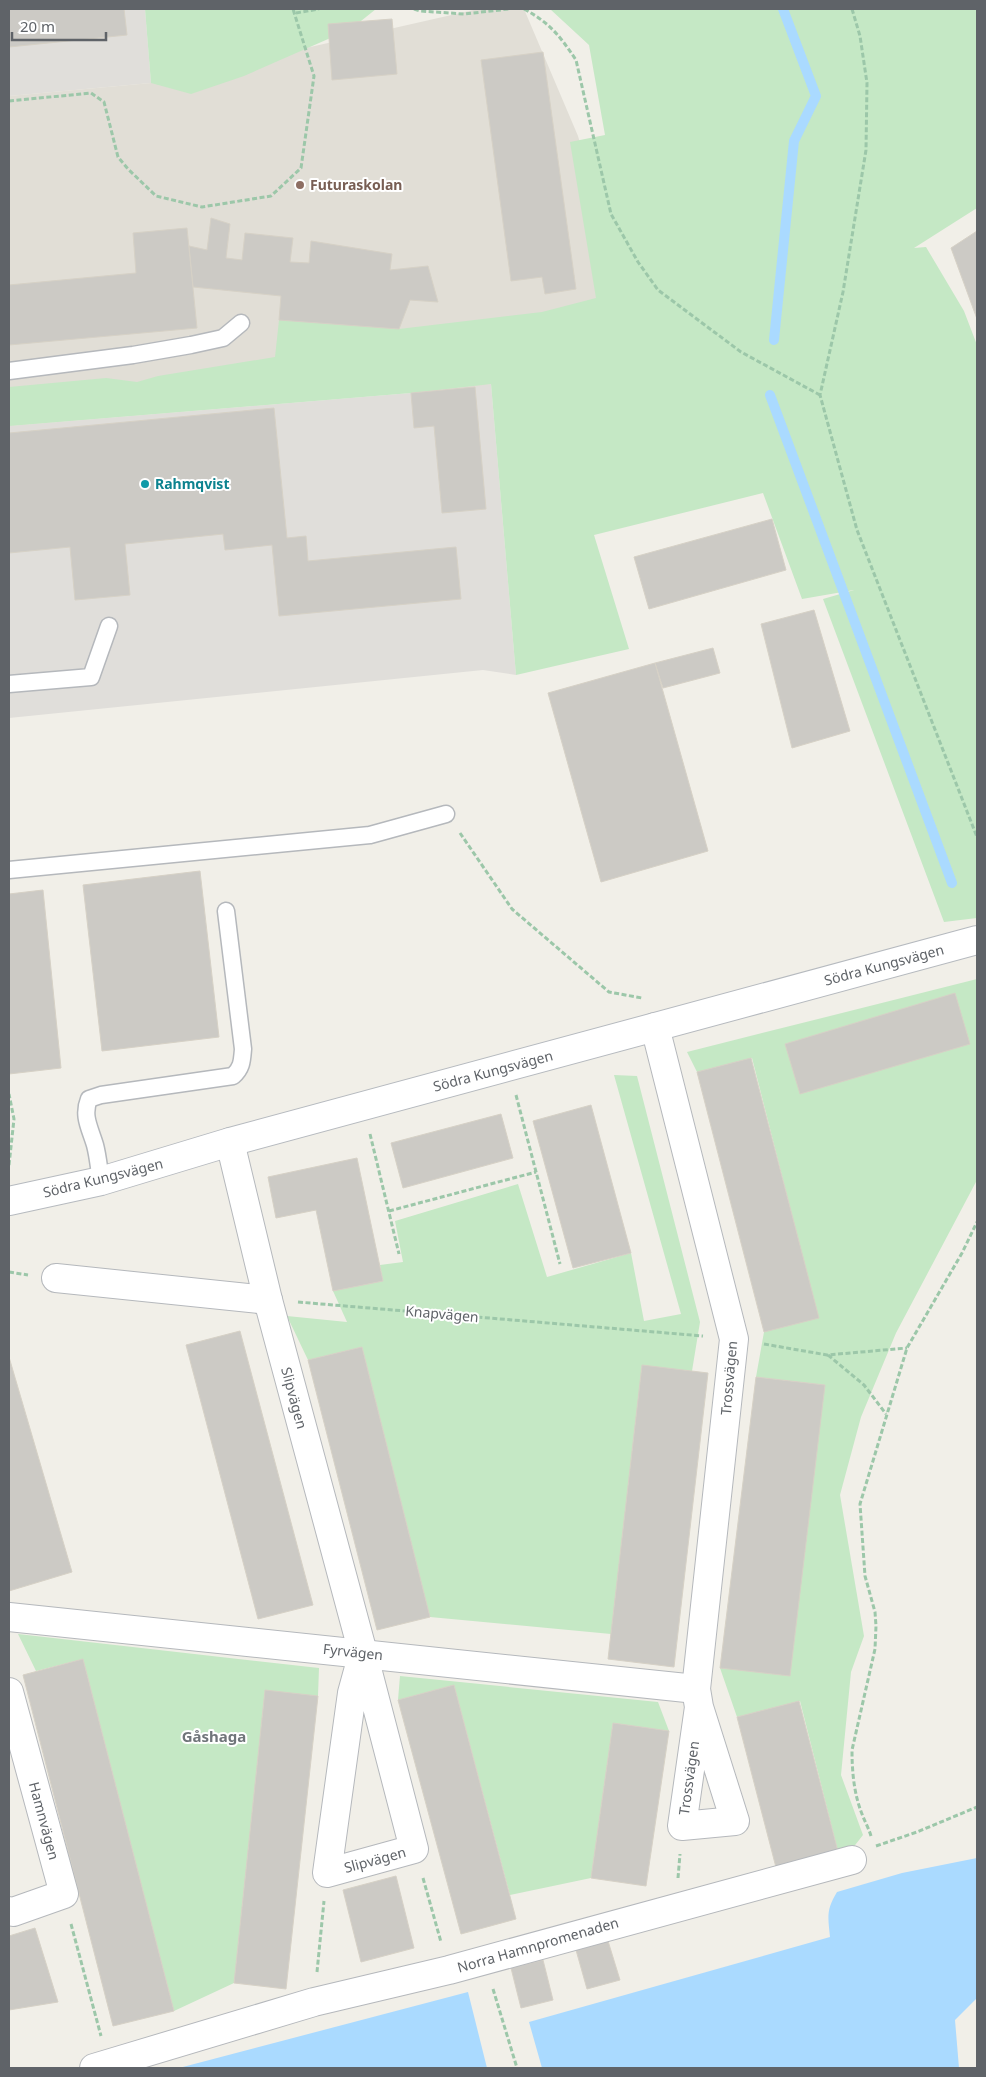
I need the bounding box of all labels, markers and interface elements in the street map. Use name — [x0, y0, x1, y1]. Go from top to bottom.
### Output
scale bar — [12, 10, 106, 42]
text: 20 m — [20, 16, 55, 36]
place label: Futuraskolan — [310, 175, 402, 194]
marker: Futuraskolan — [294, 179, 306, 191]
place label: Rahmqvist — [155, 474, 229, 493]
marker: Rahmqvist — [139, 478, 151, 490]
street label: Södra Kungsvägen — [822, 939, 946, 990]
street label: Södra Kungsvägen — [431, 1045, 555, 1096]
street label: Södra Kungsvägen — [41, 1153, 165, 1202]
street label: Knapvägen — [405, 1301, 480, 1326]
street label: Trossvägen — [716, 1340, 741, 1416]
street label: Slipvägen — [277, 1365, 312, 1431]
street label: Fyrvägen — [322, 1639, 384, 1664]
district label: Gåshaga — [182, 1726, 246, 1746]
street label: Trossvägen — [674, 1740, 703, 1816]
street label: Hamnvägen — [25, 1780, 64, 1862]
street label: Slipvägen — [342, 1842, 408, 1877]
street label: Norra Hamnpromenaden — [455, 1912, 621, 1977]

